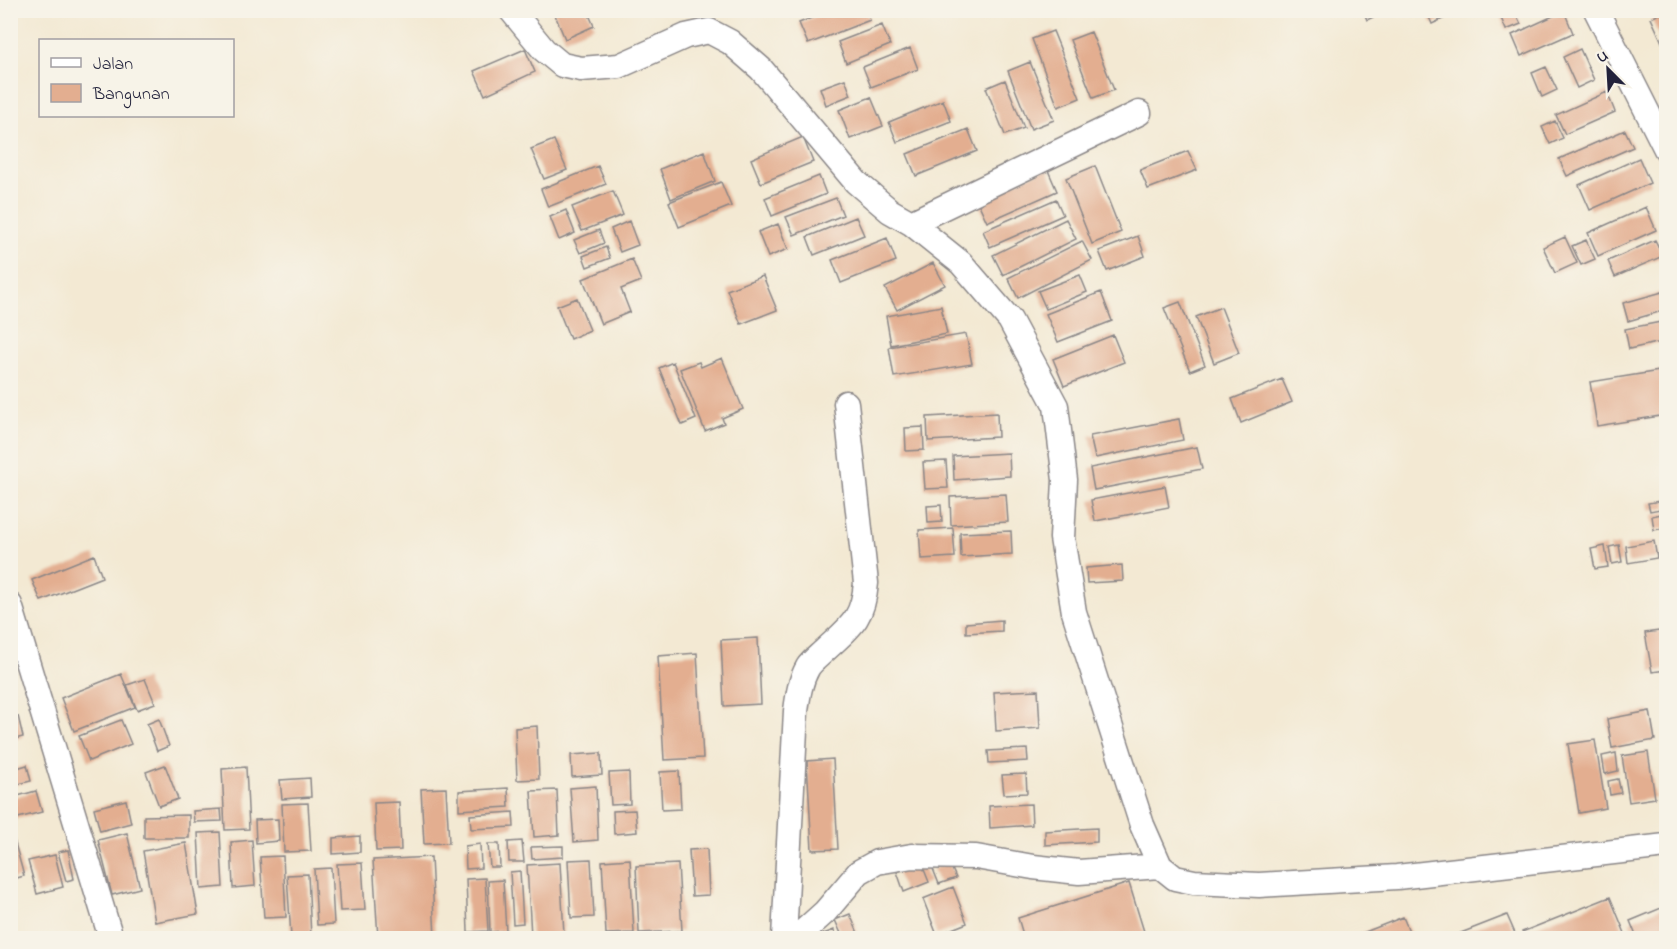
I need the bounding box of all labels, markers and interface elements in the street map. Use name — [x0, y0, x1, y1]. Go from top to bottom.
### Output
legend — [39, 39, 234, 117]
north arrow — [1578, 39, 1638, 99]
text: U — [1593, 44, 1612, 70]
text: Jalan — [93, 52, 133, 78]
text: Bangunan — [92, 82, 170, 109]

